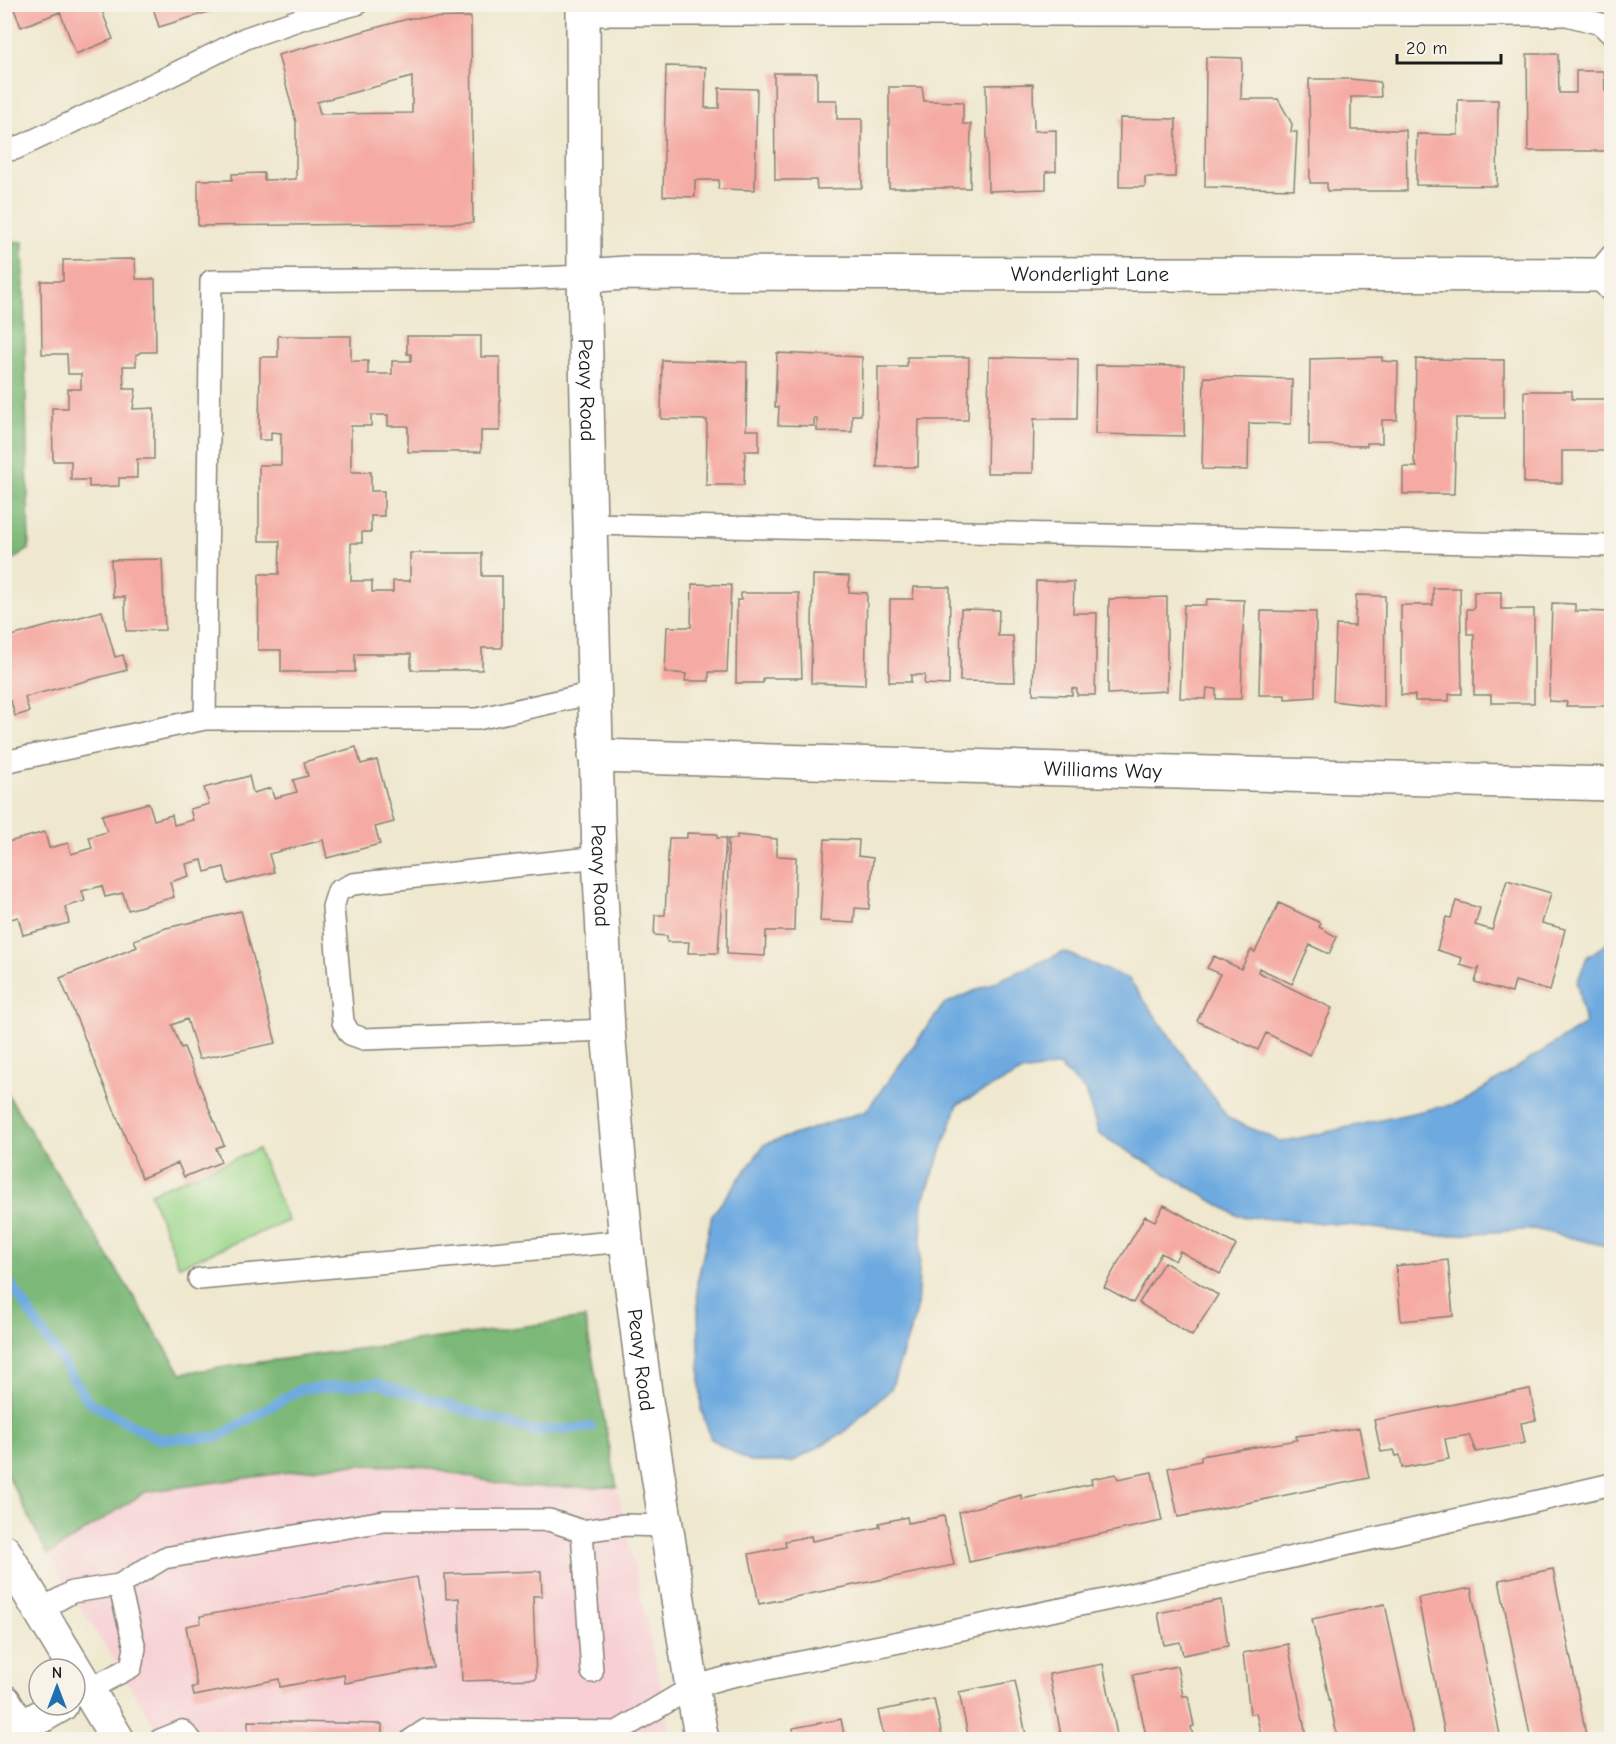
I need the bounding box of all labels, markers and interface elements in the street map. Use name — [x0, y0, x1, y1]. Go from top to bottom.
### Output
scale bar — [1397, 27, 1500, 65]
text: 20 m — [1406, 38, 1447, 59]
street label: Wonderlight Lane — [1011, 262, 1169, 286]
street label: Peavy Road — [574, 338, 600, 442]
street label: Williams Way — [1043, 756, 1163, 784]
street label: Peavy Road — [586, 824, 615, 928]
street label: Peavy Road — [623, 1307, 660, 1413]
north arrow — [27, 1657, 87, 1717]
text: N — [52, 1664, 62, 1682]

